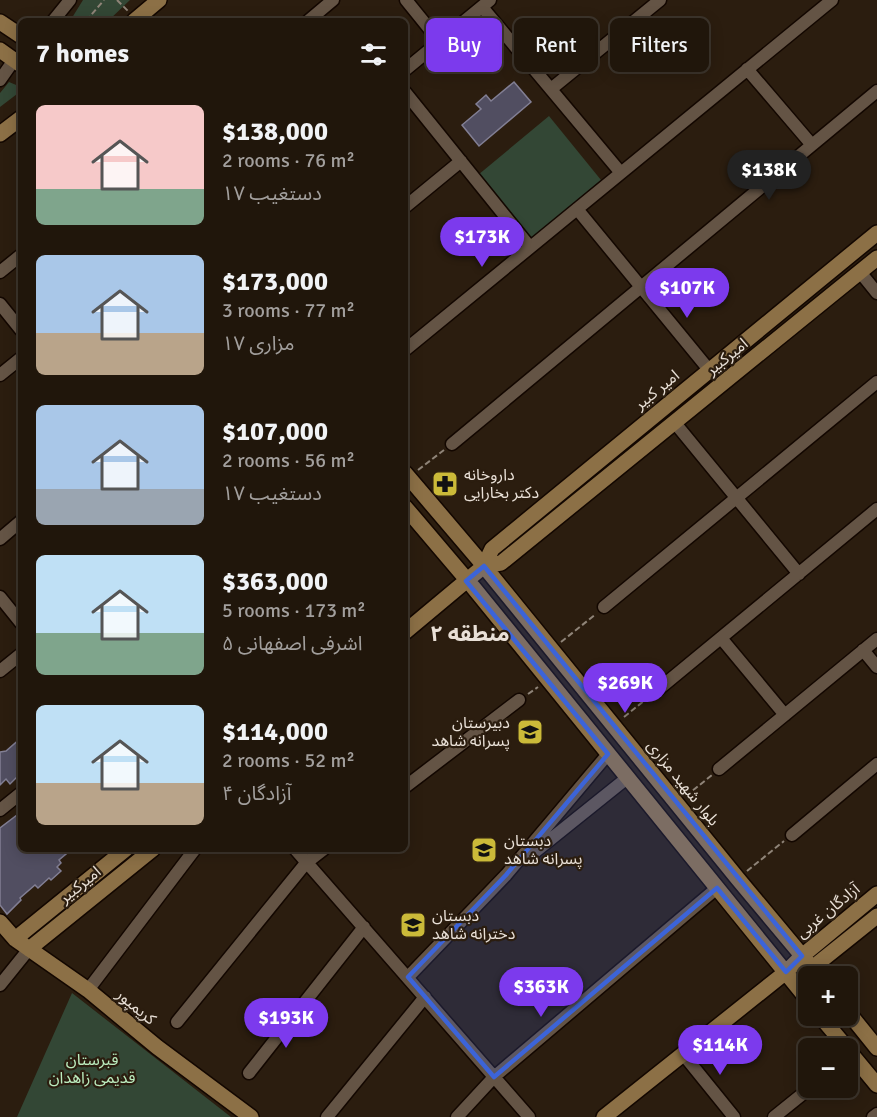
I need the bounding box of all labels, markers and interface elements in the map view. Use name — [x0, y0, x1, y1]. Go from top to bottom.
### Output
chip: Buy — [426, 18, 502, 72]
chip: Rent — [514, 18, 598, 72]
chip: Filters — [610, 18, 709, 72]
text: 7 homes — [36, 38, 129, 70]
icon: filters — [357, 38, 390, 71]
text: $138,000 — [222, 116, 328, 148]
icon: home — [84, 129, 156, 201]
text: 2 rooms · 76 m² — [222, 148, 355, 173]
pin: $138K — [727, 150, 811, 201]
text: $138K — [741, 157, 797, 182]
text: دستغیب ۱۷ — [222, 181, 322, 206]
pin: $173K — [440, 217, 524, 268]
text: $173K — [454, 224, 510, 249]
text: $173,000 — [222, 266, 328, 298]
pin: $107K — [645, 268, 729, 319]
text: $107K — [659, 275, 715, 300]
icon: home — [84, 279, 156, 351]
text: 3 rooms · 77 m² — [222, 298, 355, 323]
text: مزاری ۱۷ — [222, 331, 295, 356]
street label: امیرکبیر — [701, 334, 752, 381]
street label: امیر کبیر — [630, 366, 684, 415]
text: $107,000 — [222, 416, 328, 448]
icon: home — [84, 429, 156, 501]
text: 2 rooms · 56 m² — [222, 448, 355, 473]
place label: داروخانه دکتر بخارایی — [464, 465, 539, 503]
pharmacy icon: داروخانه دکتر بخارایی — [430, 469, 460, 499]
text: دستغیب ۱۷ — [222, 481, 322, 506]
text: $363,000 — [222, 566, 328, 598]
icon: home — [84, 579, 156, 651]
text: 5 rooms · 173 m² — [222, 598, 366, 623]
district label: منطقه ۲ — [430, 620, 510, 647]
text: اشرفی اصفهانی ۵ — [222, 631, 362, 656]
pin: $269K — [583, 663, 667, 714]
text: $269K — [597, 670, 653, 695]
place label: دبیرستان پسرانه شاهد — [431, 713, 510, 751]
text: $114,000 — [222, 716, 328, 748]
school or university icon: دبیرستان پسرانه شاهد — [515, 717, 545, 747]
icon: home — [84, 729, 156, 801]
street label: بلوار شهید مزاری — [642, 736, 724, 830]
text: 2 rooms · 52 m² — [222, 748, 355, 773]
text: آزادگان ۴ — [222, 781, 291, 806]
place label: دبستان پسرانه شاهد — [504, 831, 583, 869]
school or university icon: دبستان پسرانه شاهد — [469, 835, 499, 865]
street label: امیرکبیر — [54, 862, 105, 909]
street label: آزادگان غربی — [792, 878, 865, 943]
place label: دبستان دخترانه شاهد — [432, 906, 515, 944]
school or university icon: دبستان دخترانه شاهد — [398, 910, 428, 940]
map controls — [798, 966, 858, 1098]
button: + — [798, 966, 858, 1026]
pin: $363K — [499, 967, 583, 1018]
text: $363K — [513, 974, 569, 999]
street label: کریمپور — [111, 984, 160, 1030]
pin: $193K — [244, 998, 328, 1049]
text: $193K — [258, 1005, 314, 1030]
pin: $114K — [678, 1025, 762, 1076]
text: $114K — [692, 1032, 748, 1057]
button: − — [798, 1038, 858, 1098]
park label: قبرستان قدیمی زاهدان — [49, 1050, 135, 1088]

